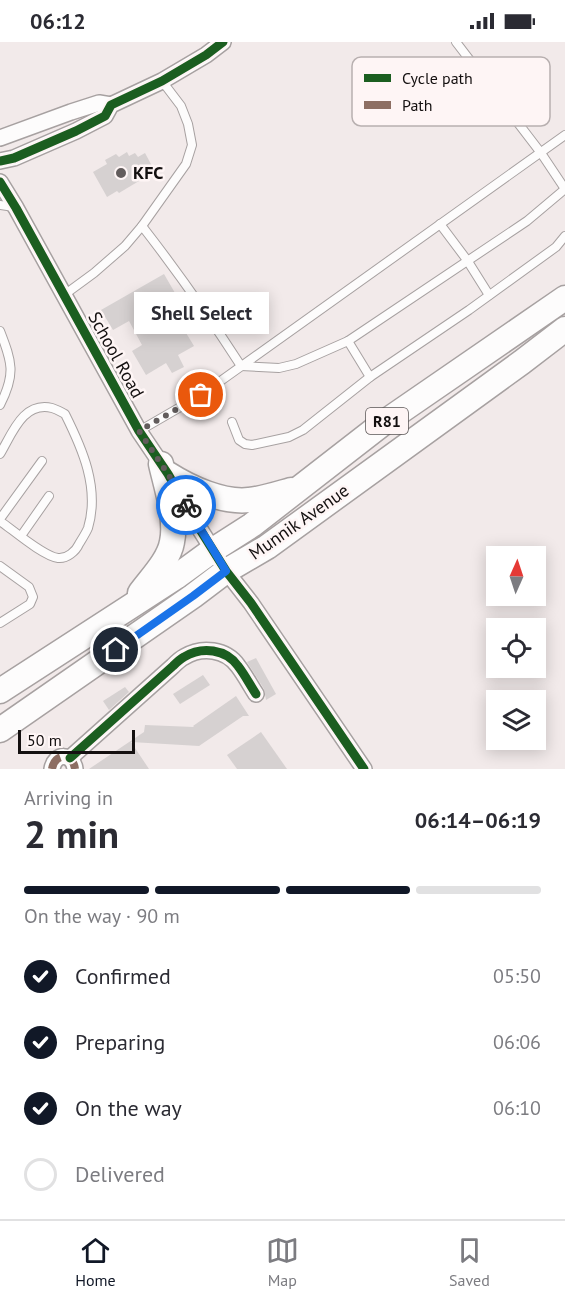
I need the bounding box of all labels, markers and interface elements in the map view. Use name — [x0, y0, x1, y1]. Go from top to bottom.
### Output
text: 06:12 — [30, 7, 86, 35]
legend — [352, 57, 550, 126]
text: Cycle path — [402, 68, 473, 88]
text: Path — [402, 95, 433, 115]
place label: KFC — [133, 161, 163, 184]
marker: KFC — [114, 166, 128, 180]
callout: Shell Select — [134, 293, 268, 335]
text: Shell Select — [151, 300, 252, 326]
street label: School Road — [83, 308, 150, 402]
pin — [175, 369, 226, 420]
icon: bag — [184, 378, 217, 411]
road number: R81 — [366, 408, 408, 434]
courier — [156, 475, 216, 535]
street label: Munnik Avenue — [244, 479, 353, 565]
icon: bike — [170, 489, 203, 522]
north arrow — [486, 546, 546, 606]
map controls — [486, 546, 546, 750]
button: locate — [486, 618, 546, 678]
pin — [90, 624, 141, 675]
icon: home — [99, 633, 132, 666]
button: layers — [486, 690, 546, 750]
scale bar — [18, 727, 135, 754]
text: 50 m — [27, 730, 62, 750]
text: Arriving in — [24, 785, 113, 811]
text: 06:14–06:19 — [415, 806, 541, 834]
text: 2 min — [24, 808, 119, 859]
text: On the way · 90 m — [24, 903, 180, 929]
icon: check — [24, 960, 57, 993]
text: Confirmed — [75, 962, 171, 990]
text: 05:50 — [493, 963, 541, 989]
icon: check — [24, 1026, 57, 1059]
text: Preparing — [75, 1028, 165, 1056]
text: 06:06 — [493, 1029, 541, 1055]
icon: check — [24, 1092, 57, 1125]
text: On the way — [75, 1094, 182, 1122]
text: 06:10 — [493, 1095, 541, 1121]
text: Delivered — [75, 1160, 165, 1188]
tab: Home — [75, 1234, 116, 1290]
tab: Map — [266, 1234, 299, 1290]
tab: Saved — [449, 1234, 490, 1290]

